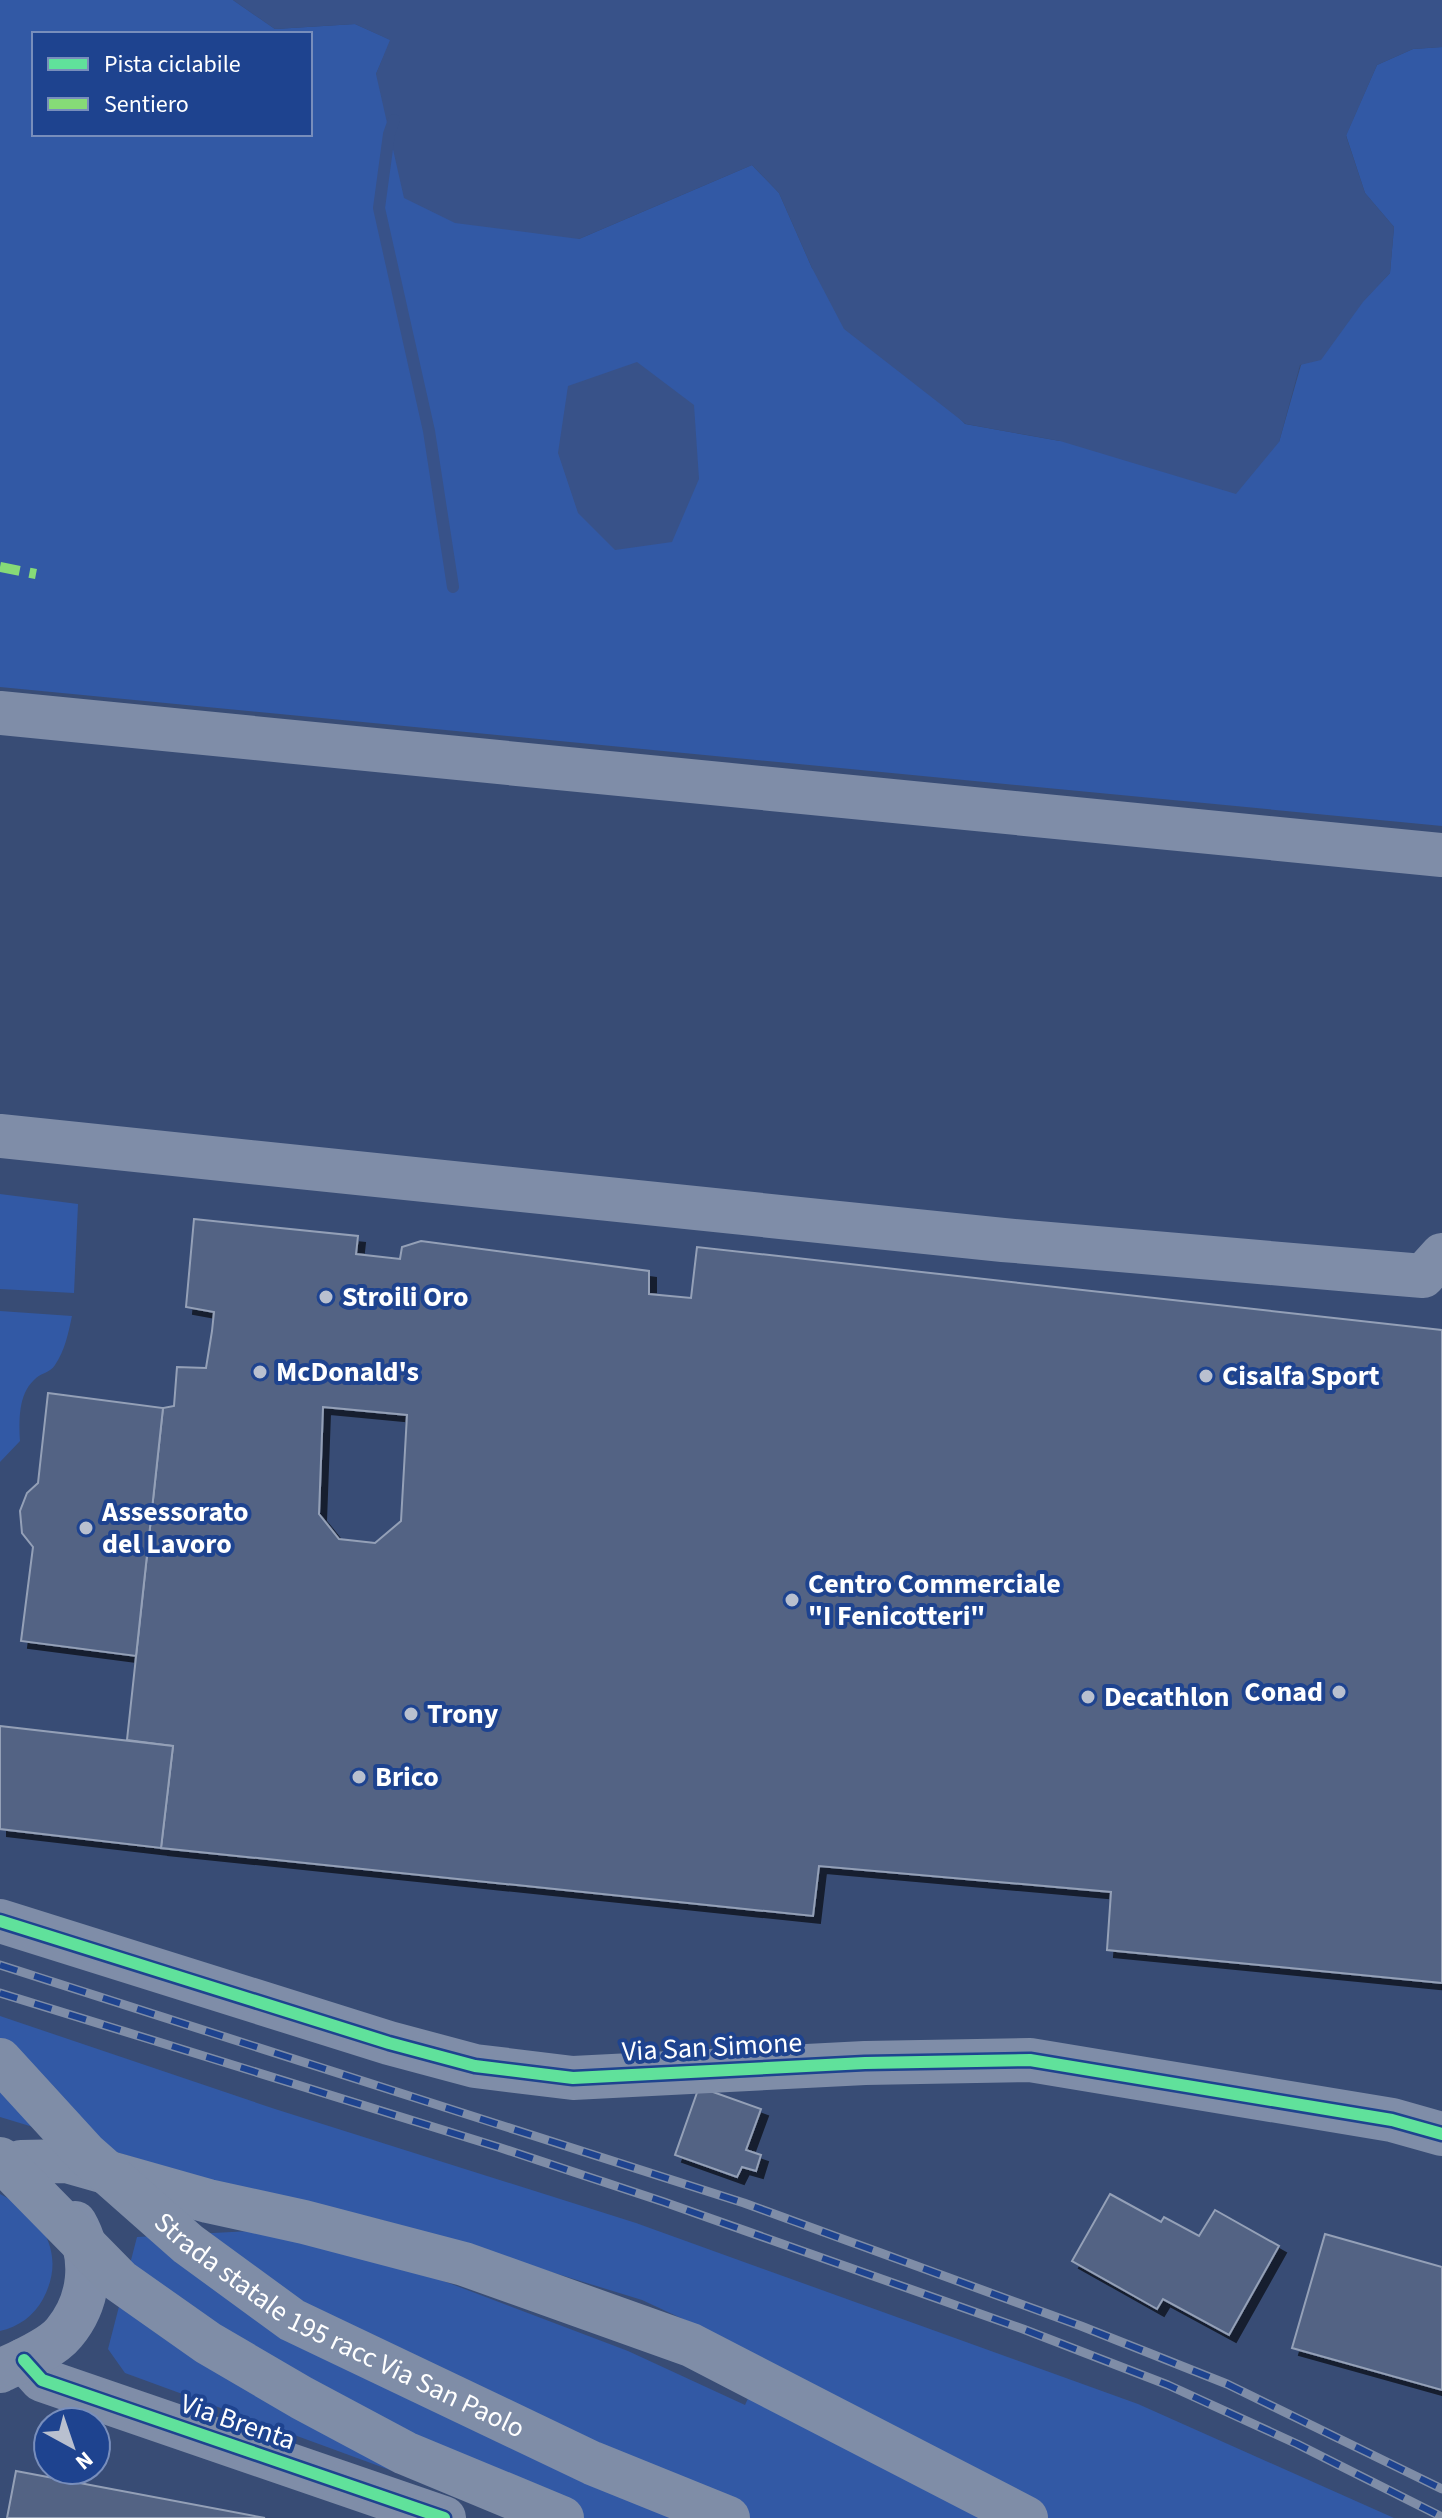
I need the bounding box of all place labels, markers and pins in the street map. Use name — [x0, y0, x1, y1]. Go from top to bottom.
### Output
place label: Stroili Oro — [342, 1277, 469, 1317]
marker: Stroili Oro — [317, 1288, 335, 1306]
place label: McDonald's — [276, 1352, 419, 1392]
place label: Cisalfa Sport — [1222, 1356, 1380, 1396]
marker: McDonald's — [251, 1363, 269, 1381]
marker: Cisalfa Sport — [1197, 1367, 1215, 1385]
place label: Assessorato del Lavoro — [101, 1492, 248, 1564]
marker: Assessorato del Lavoro — [77, 1519, 95, 1537]
place label: Centro Commerciale "I Fenicotteri" — [808, 1564, 1061, 1636]
marker: Centro Commerciale "I Fenicotteri" — [783, 1591, 801, 1609]
place label: Conad — [1244, 1672, 1323, 1712]
place label: Decathlon — [1104, 1677, 1230, 1717]
marker: Conad — [1330, 1683, 1348, 1701]
marker: Decathlon — [1079, 1688, 1097, 1706]
place label: Trony — [427, 1694, 499, 1734]
marker: Trony — [402, 1705, 420, 1723]
place label: Brico — [375, 1757, 439, 1797]
marker: Brico — [350, 1768, 368, 1786]

